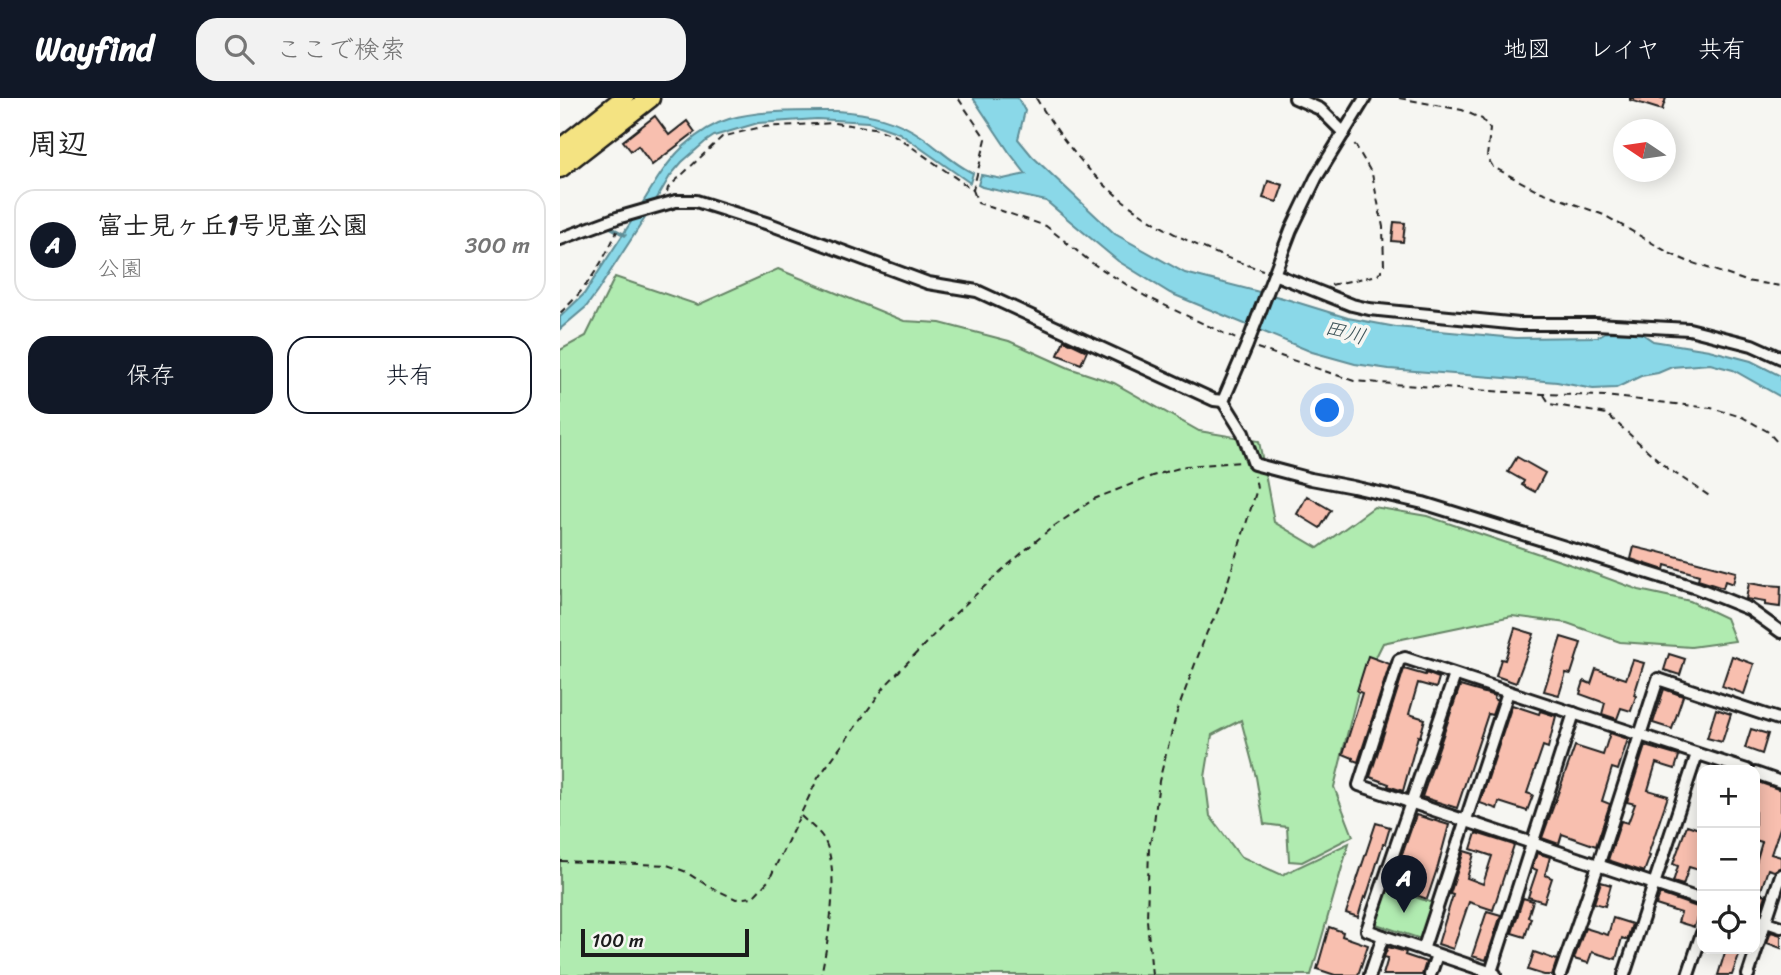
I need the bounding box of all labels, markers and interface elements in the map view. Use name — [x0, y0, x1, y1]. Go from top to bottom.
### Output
search box — [196, 18, 686, 81]
text: Wayfind — [35, 20, 154, 78]
text: ここで検索 — [276, 26, 406, 72]
text: 地図 — [1503, 28, 1551, 70]
text: レイヤ — [1589, 28, 1660, 70]
text: 共有 — [1698, 28, 1746, 70]
icon: search — [220, 30, 258, 68]
text: 周辺 — [28, 117, 88, 171]
north arrow — [1613, 119, 1676, 182]
text: 富士見ヶ丘1号児童公園 — [97, 202, 368, 248]
text: A — [45, 225, 61, 266]
text: 300 m — [465, 225, 530, 266]
text: 公園 — [97, 248, 143, 289]
water label: 田川 — [1320, 308, 1370, 356]
button: 保存 — [28, 336, 273, 414]
button: 共有 — [287, 336, 532, 414]
your location — [1310, 393, 1344, 427]
map controls — [1697, 765, 1760, 954]
button: + — [1697, 765, 1760, 828]
button: − — [1697, 828, 1760, 891]
pin: A — [1381, 855, 1427, 913]
button: locate — [1697, 891, 1760, 954]
text: 100 m — [592, 924, 644, 957]
scale bar — [581, 926, 749, 958]

